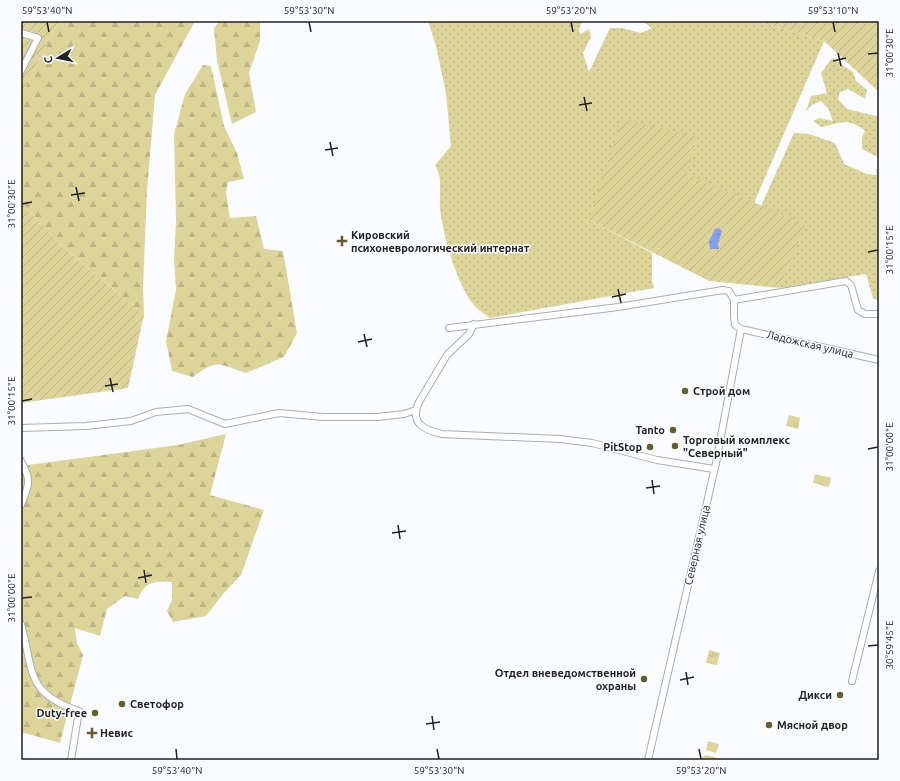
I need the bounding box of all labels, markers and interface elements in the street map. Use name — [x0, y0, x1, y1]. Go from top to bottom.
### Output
text: 59°53'40"N — [22, 5, 72, 16]
text: 59°53'30"N — [284, 5, 334, 16]
text: 59°53'20"N — [546, 5, 596, 16]
text: 59°53'10"N — [808, 5, 858, 16]
text: 31°00'30"E — [884, 28, 895, 78]
north arrow — [38, 38, 78, 78]
text: С — [42, 55, 55, 64]
text: 31°00'30"E — [6, 179, 17, 229]
text: 31°00'15"E — [884, 225, 895, 275]
place label: Кировский психоневрологический интернат — [351, 229, 530, 254]
marker: Кировский психоневрологический интернат — [336, 235, 348, 247]
street label: Ладожская улица — [765, 328, 855, 360]
text: 31°00'15"E — [6, 376, 17, 426]
place label: Строй дом — [693, 385, 750, 397]
marker: Строй дом — [680, 386, 690, 396]
text: 31°00'00"E — [884, 422, 895, 472]
place label: Tanto — [636, 424, 665, 436]
marker: Tanto — [668, 425, 678, 435]
place label: Торговый комплекс "Северный" — [683, 434, 791, 459]
place label: PitStop — [603, 441, 642, 453]
marker: Торговый комплекс "Северный" — [670, 441, 680, 451]
marker: PitStop — [645, 442, 655, 452]
street label: Северная улица — [682, 504, 712, 586]
text: 31°00'00"E — [6, 573, 17, 623]
text: 30°59'45"E — [884, 620, 895, 670]
place label: Отдел вневедомственной охраны — [495, 667, 636, 692]
marker: Отдел вневедомственной охраны — [639, 674, 649, 684]
place label: Дикси — [798, 689, 832, 701]
marker: Дикси — [835, 690, 845, 700]
place label: Светофор — [130, 698, 184, 710]
marker: Светофор — [117, 699, 127, 709]
place label: Duty-free — [36, 707, 87, 719]
marker: Duty-free — [90, 708, 100, 718]
place label: Мясной двор — [777, 719, 848, 731]
marker: Мясной двор — [764, 720, 774, 730]
place label: Невис — [100, 727, 133, 739]
marker: Невис — [87, 728, 97, 738]
text: 59°53'40"N — [152, 765, 202, 776]
text: 59°53'30"N — [414, 765, 464, 776]
text: 59°53'20"N — [676, 765, 726, 776]

